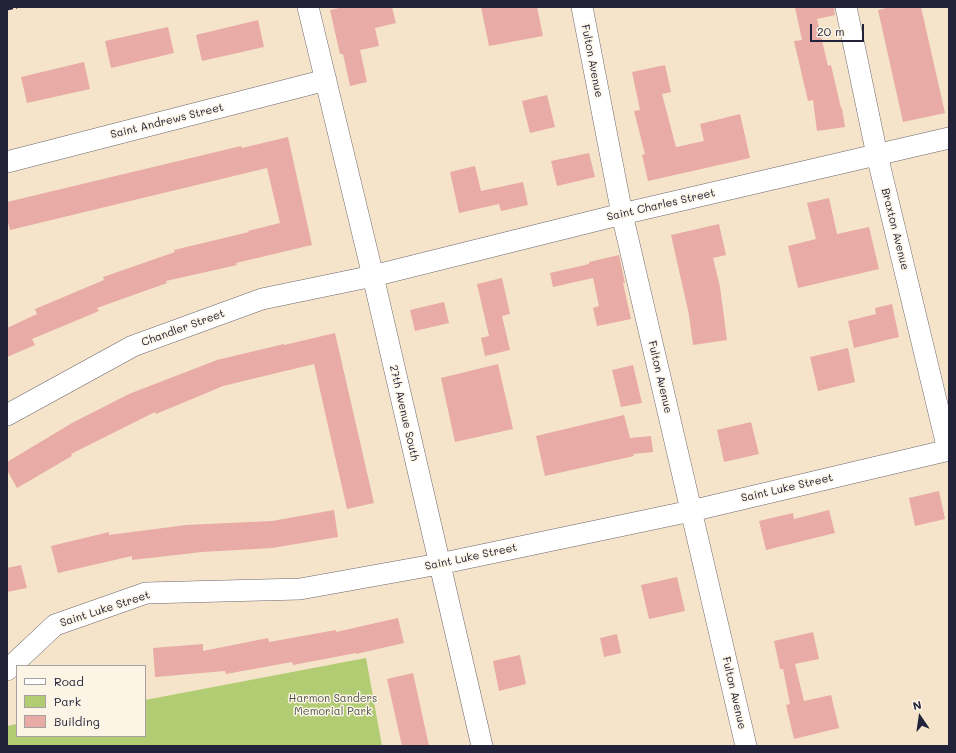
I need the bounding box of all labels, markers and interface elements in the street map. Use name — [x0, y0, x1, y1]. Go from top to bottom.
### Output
scale bar — [812, 16, 866, 42]
street label: Fulton Avenue — [578, 23, 606, 99]
text: 20 m — [817, 23, 845, 39]
street label: Saint Andrews Street — [109, 101, 225, 141]
street label: Saint Charles Street — [606, 186, 716, 224]
street label: Braxton Avenue — [878, 187, 912, 271]
street label: Chandler Street — [140, 307, 226, 349]
street label: Fulton Avenue — [645, 339, 675, 415]
street label: 27th Avenue South — [387, 364, 421, 462]
street label: Saint Luke Street — [740, 471, 834, 505]
street label: Saint Luke Street — [424, 541, 518, 573]
street label: Saint Luke Street — [58, 588, 152, 630]
street label: Fulton Avenue — [719, 655, 749, 731]
legend — [16, 665, 146, 737]
text: Road — [54, 673, 84, 689]
park label: Harmon Sanders Memorial Park — [289, 692, 377, 718]
text: Park — [54, 693, 81, 709]
north arrow — [900, 697, 940, 737]
text: N — [911, 697, 923, 713]
text: Building — [54, 713, 100, 729]

